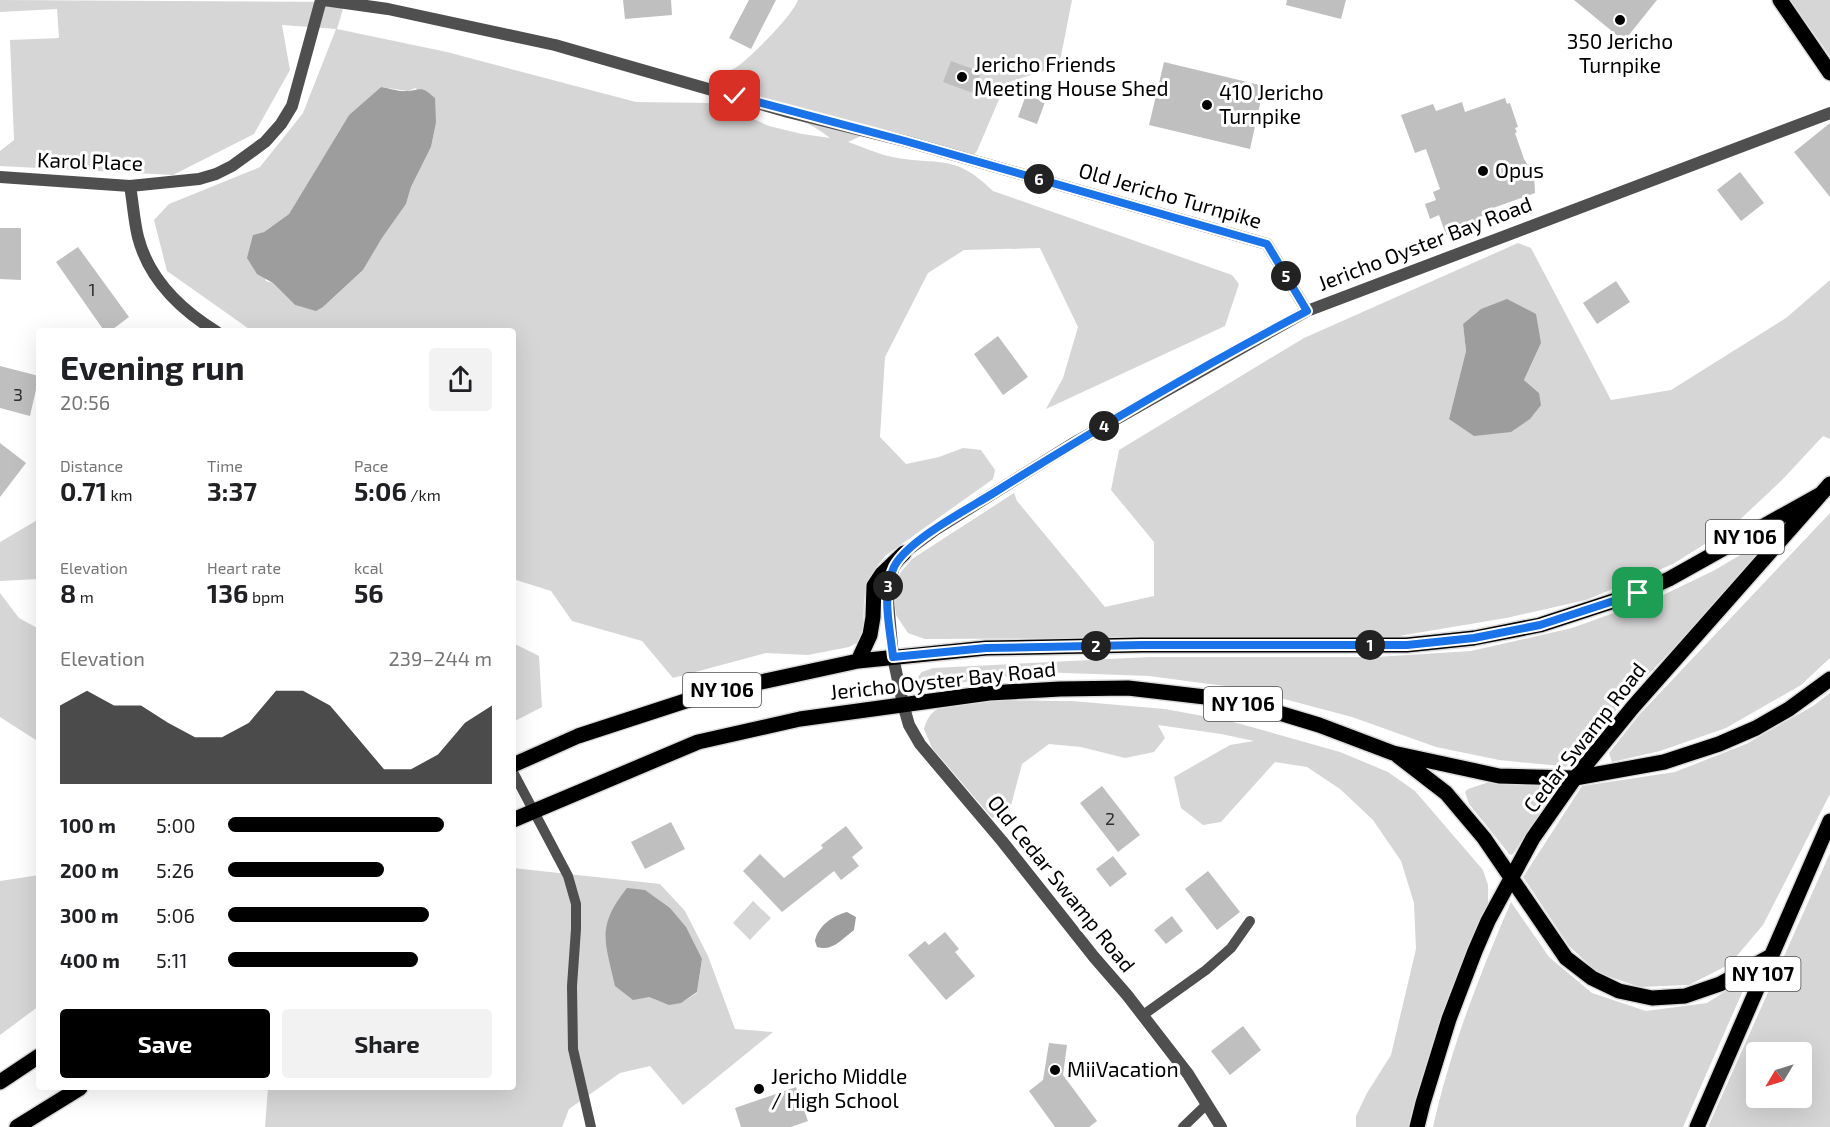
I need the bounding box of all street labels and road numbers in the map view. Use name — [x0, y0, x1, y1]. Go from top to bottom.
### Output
street label: Karol Place — [37, 146, 143, 175]
street label: Old Jericho Turnpike — [1076, 156, 1265, 233]
street label: Jericho Oyster Bay Road — [1314, 190, 1535, 295]
road number: NY 106 — [1706, 520, 1784, 554]
street label: Jericho Oyster Bay Road — [829, 655, 1057, 704]
street label: Cedar Swamp Road — [1517, 657, 1650, 817]
road number: NY 106 — [683, 673, 761, 707]
road number: NY 106 — [1204, 687, 1282, 721]
street label: Old Cedar Swamp Road — [983, 789, 1141, 977]
road number: NY 107 — [1726, 957, 1800, 991]

